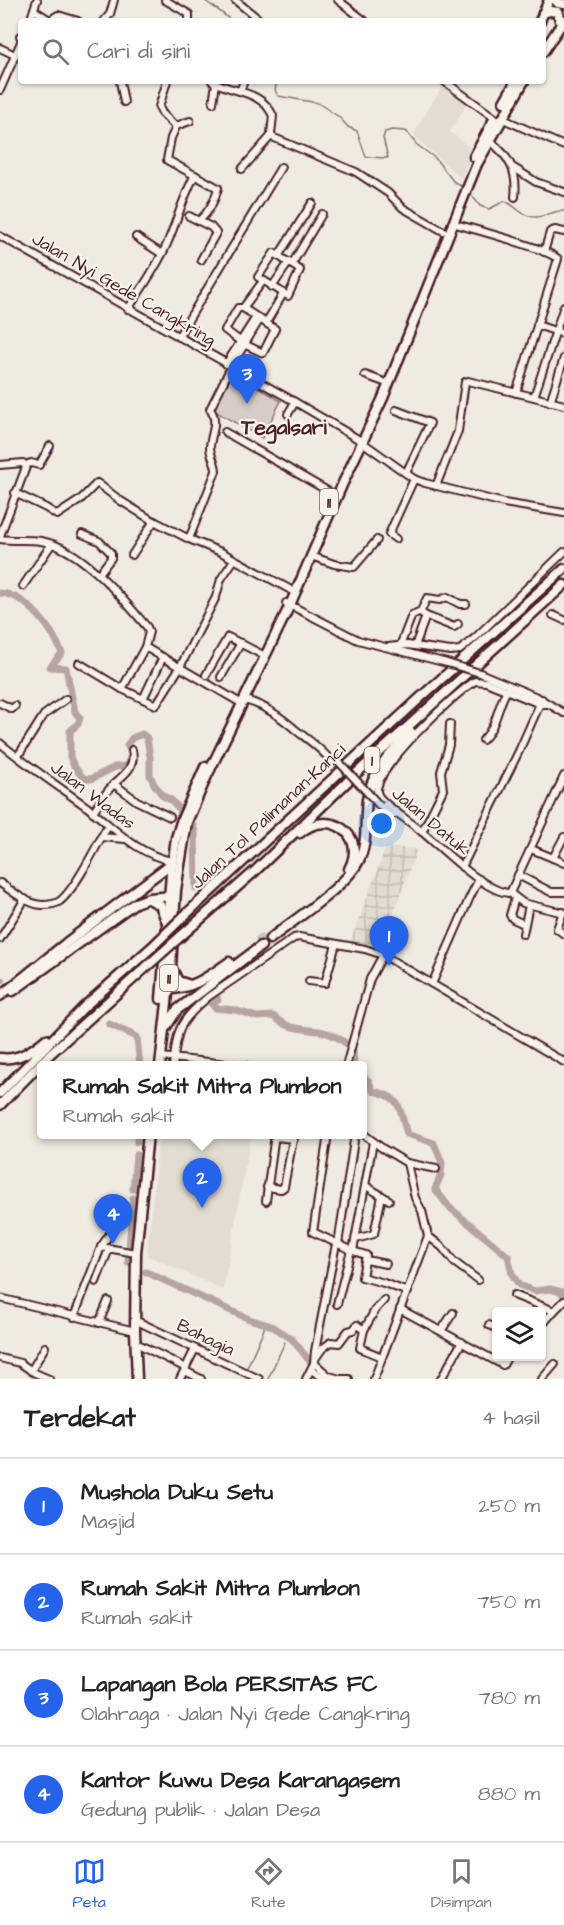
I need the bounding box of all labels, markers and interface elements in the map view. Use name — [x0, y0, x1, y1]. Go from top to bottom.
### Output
search box — [18, 18, 546, 84]
icon: search — [39, 35, 72, 68]
text: Cari di sini — [87, 36, 190, 67]
street label: Jalan Nyi Gede Cangkring — [27, 226, 220, 353]
pin: 3 — [228, 354, 266, 404]
district label: Tegalsari — [240, 413, 327, 444]
road number: 11 — [320, 489, 338, 515]
street label: Jalan Tol Palimanan–Kanci — [185, 738, 351, 895]
road number: 1 — [364, 747, 380, 773]
street label: Jalan Wadas — [45, 755, 140, 836]
street label: Jalan Datuk — [386, 781, 475, 862]
your location — [367, 809, 396, 838]
pin: 1 — [370, 916, 408, 966]
road number: 11 — [160, 965, 178, 991]
popup — [37, 1061, 367, 1139]
text: Rumah Sakit Mitra Plumbon — [63, 1071, 341, 1102]
text: Rumah sakit — [63, 1102, 174, 1130]
pin: 2 — [182, 1158, 222, 1208]
pin: 4 — [94, 1194, 132, 1244]
map controls — [492, 1307, 546, 1361]
button: layers — [492, 1307, 546, 1361]
street label: Bahagia — [172, 1313, 239, 1363]
text: Terdekat — [24, 1400, 136, 1436]
text: 4 hasil — [482, 1404, 540, 1432]
text: Mushola Duku Setu — [81, 1477, 273, 1508]
text: 1 — [42, 1492, 45, 1520]
text: 250 m — [478, 1492, 540, 1520]
text: Masjid — [81, 1508, 135, 1536]
text: Rumah Sakit Mitra Plumbon — [81, 1573, 360, 1604]
text: 2 — [38, 1588, 49, 1616]
text: 750 m — [477, 1588, 540, 1616]
text: Rumah sakit — [81, 1604, 193, 1632]
text: Lapangan Bola PERSITAS FC — [81, 1669, 377, 1700]
text: 3 — [38, 1684, 49, 1712]
text: 780 m — [479, 1684, 540, 1712]
text: Olahraga · Jalan Nyi Gede Cangkring — [81, 1700, 410, 1728]
text: Kantor Kuwu Desa Karangasem — [81, 1765, 400, 1796]
text: 4 — [37, 1780, 50, 1808]
text: 880 m — [478, 1780, 540, 1808]
text: Gedung publik · Jalan Desa — [81, 1796, 320, 1824]
tab: Peta — [73, 1855, 106, 1913]
tab: Rute — [251, 1855, 286, 1913]
tab: Disimpan — [431, 1855, 491, 1913]

